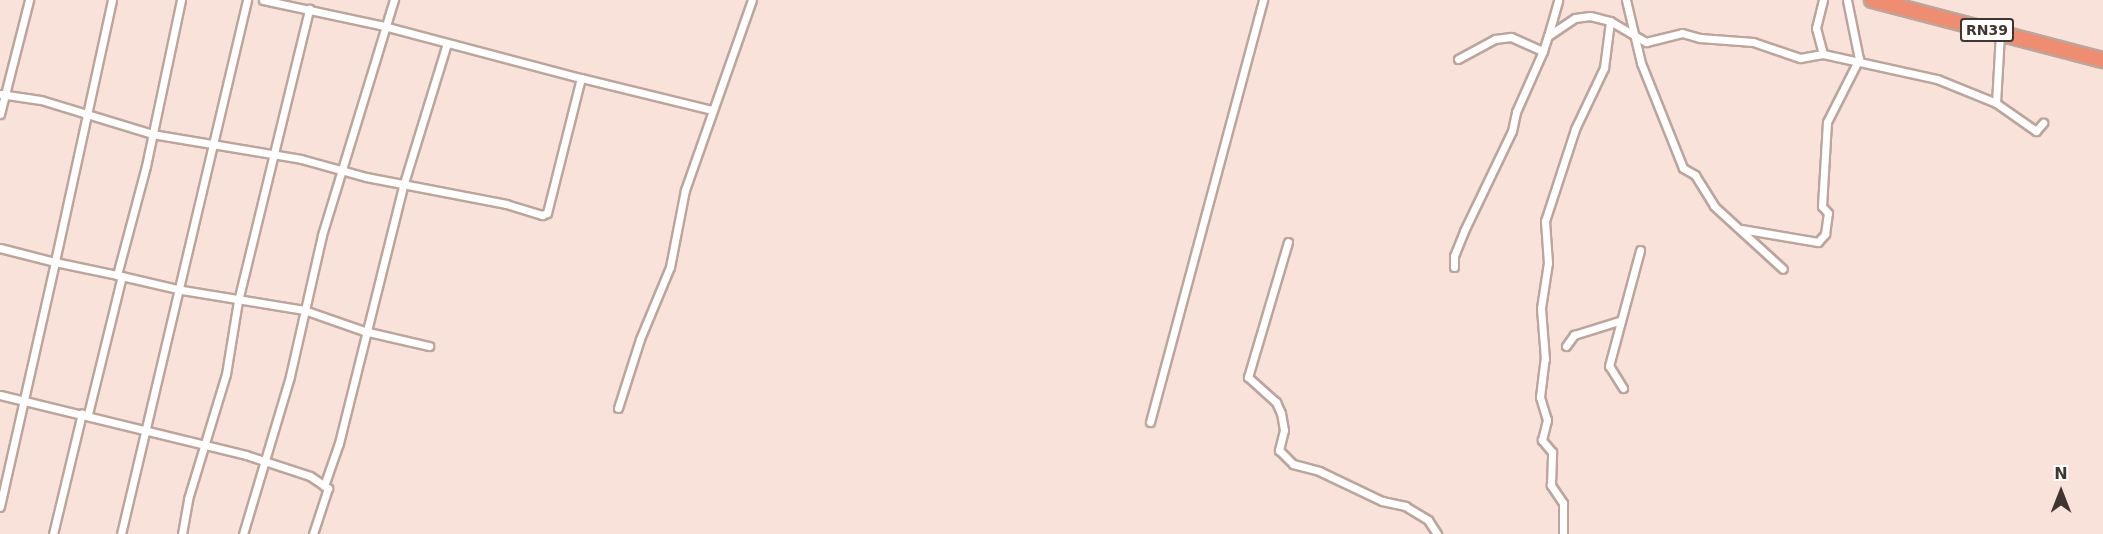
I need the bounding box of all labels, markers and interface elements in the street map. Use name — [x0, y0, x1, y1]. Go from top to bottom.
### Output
road number: RN39 — [1960, 19, 2014, 41]
north arrow — [2031, 462, 2091, 522]
text: N — [2054, 464, 2068, 483]

